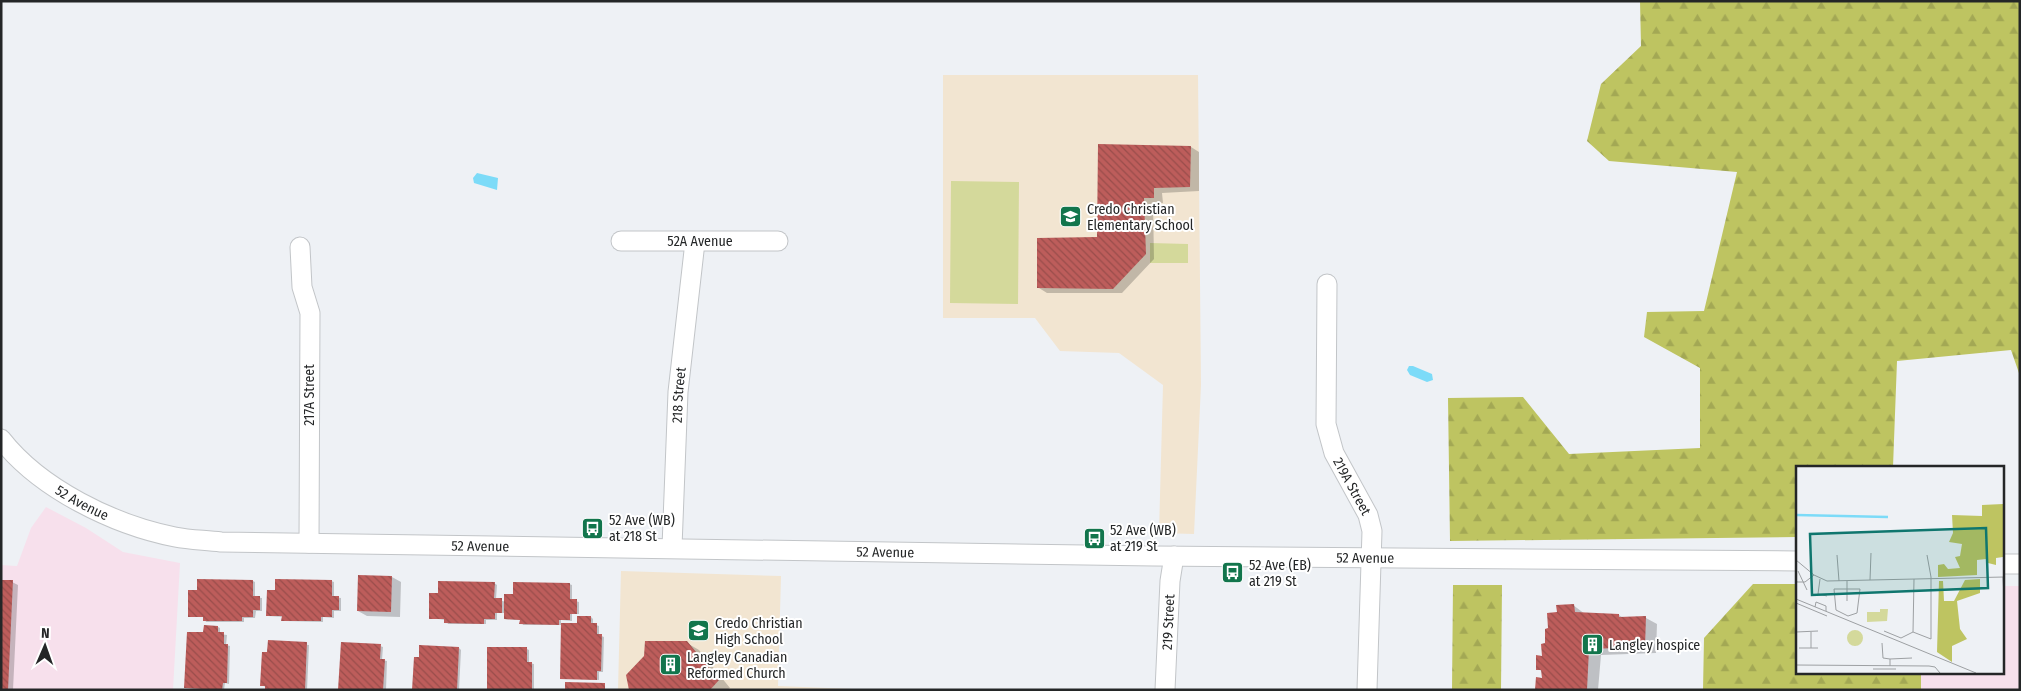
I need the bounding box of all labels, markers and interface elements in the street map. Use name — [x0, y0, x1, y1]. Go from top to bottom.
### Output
place label: Credo Christian Elementary School — [1087, 201, 1194, 234]
school or university icon: Credo Christian Elementary School — [1059, 205, 1083, 229]
street label: 52A Avenue — [667, 233, 733, 250]
street label: 217A Street — [301, 364, 318, 426]
street label: 218 Street — [669, 366, 690, 423]
street label: 219A Street — [1329, 455, 1375, 519]
inset map — [1796, 466, 2004, 674]
street label: 52 Avenue — [52, 482, 111, 524]
place label: 52 Ave (WB) at 218 St — [609, 512, 675, 545]
bus stop icon: 52 Ave (WB) at 218 St — [581, 516, 605, 540]
place label: 52 Ave (WB) at 219 St — [1110, 522, 1176, 555]
bus stop icon: 52 Ave (WB) at 219 St — [1082, 526, 1106, 550]
street label: 52 Avenue — [451, 537, 509, 555]
street label: 52 Avenue — [856, 544, 914, 561]
street label: 52 Avenue — [1336, 549, 1394, 567]
place label: 52 Ave (EB) at 219 St — [1249, 557, 1311, 590]
bus stop icon: 52 Ave (EB) at 219 St — [1221, 561, 1245, 585]
street label: 219 Street — [1159, 593, 1178, 650]
place label: Credo Christian High School — [715, 615, 803, 648]
school or university icon: Credo Christian High School — [687, 619, 711, 643]
north arrow — [20, 621, 70, 671]
text: N — [41, 625, 50, 642]
building icon: Langley hospice — [1581, 633, 1605, 657]
place label: Langley hospice — [1609, 637, 1700, 654]
place label: Langley Canadian Reformed Church — [687, 649, 787, 682]
building icon: Langley Canadian Reformed Church — [659, 653, 683, 677]

